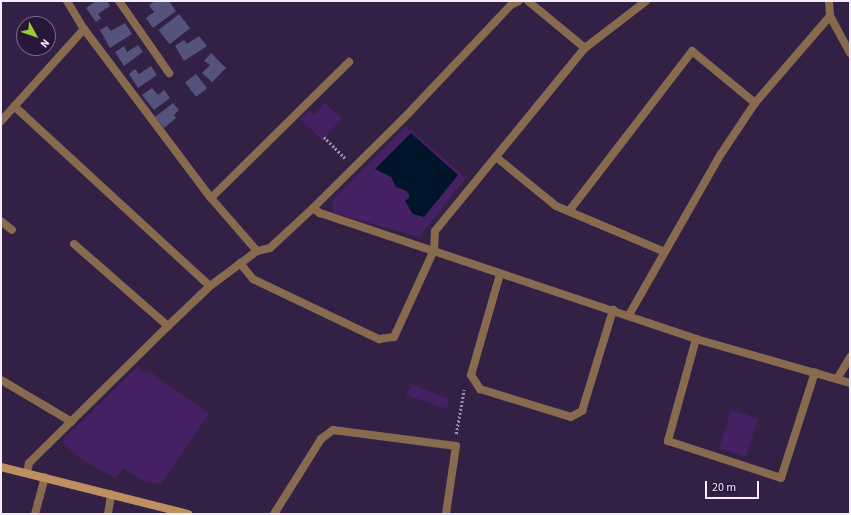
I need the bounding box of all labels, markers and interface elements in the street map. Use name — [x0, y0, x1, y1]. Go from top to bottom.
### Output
north arrow — [16, 16, 56, 56]
text: N — [37, 36, 53, 51]
scale bar — [707, 473, 761, 499]
text: 20 m — [712, 479, 736, 496]

